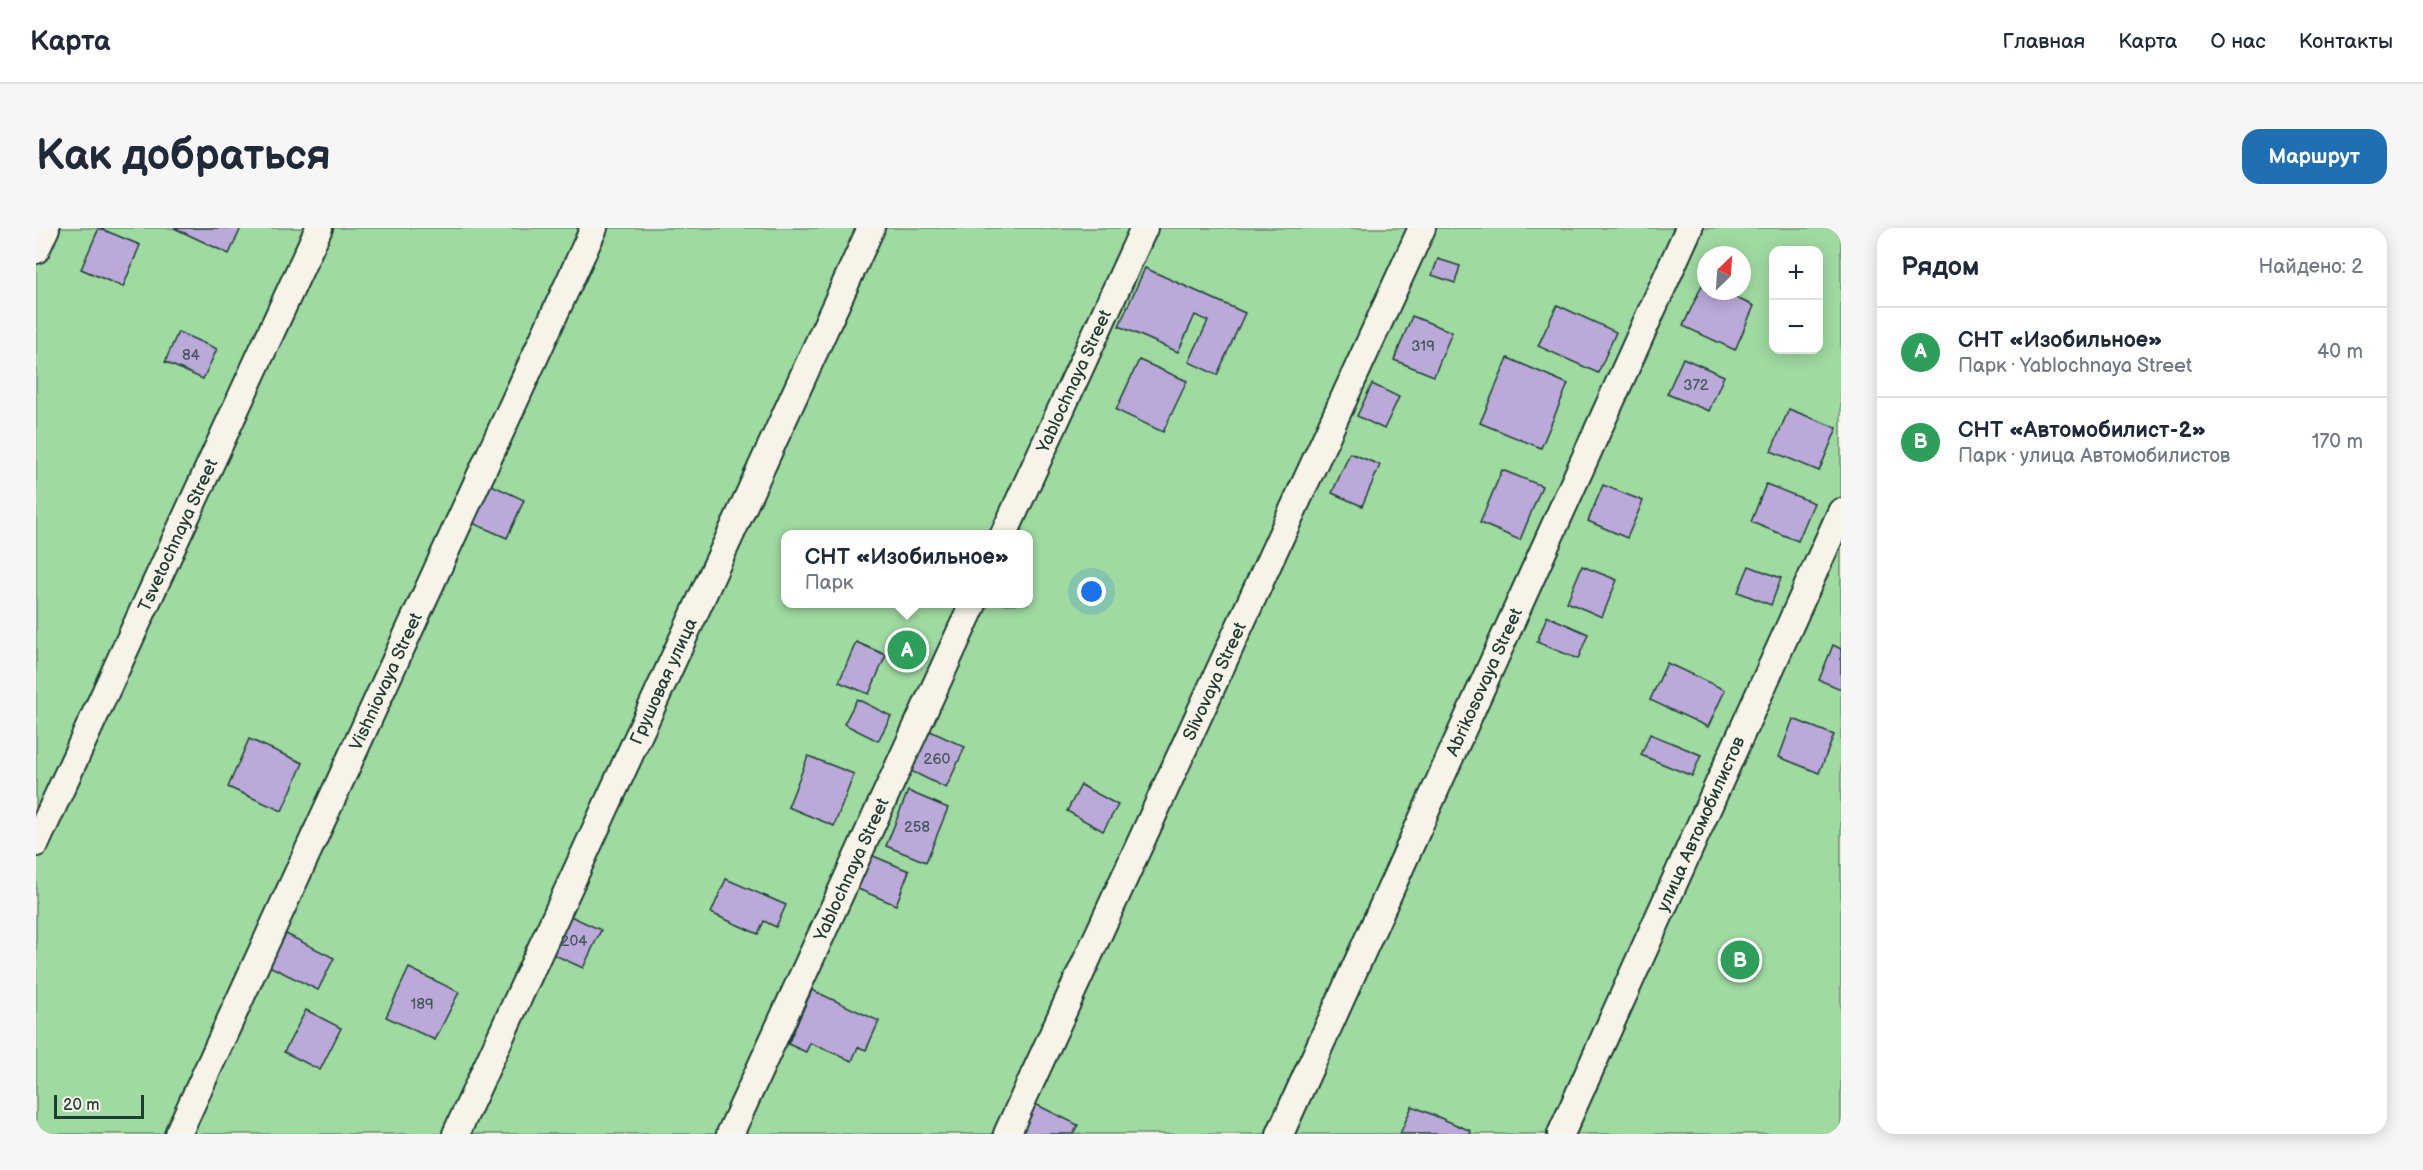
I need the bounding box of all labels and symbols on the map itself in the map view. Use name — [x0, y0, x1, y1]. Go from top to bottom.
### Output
north arrow — [1697, 246, 1751, 300]
street label: Yablochnaya Street — [1032, 306, 1116, 457]
house number: 319 — [1411, 337, 1435, 356]
house number: 84 — [182, 346, 200, 365]
house number: 372 — [1683, 376, 1709, 395]
street label: Tsvetochnaya Street — [134, 455, 222, 615]
your location — [1077, 577, 1106, 606]
street label: Abrikosovaya Street — [1442, 604, 1527, 759]
street label: Vishniovaya Street — [345, 609, 427, 754]
street label: Грушовая улица — [625, 614, 702, 748]
street label: Slivovaya Street — [1178, 618, 1251, 744]
pin: A — [888, 628, 926, 672]
street label: улица Автомобилистов — [1652, 733, 1749, 915]
house number: 260 — [924, 750, 951, 769]
street label: Yablochnaya Street — [809, 794, 893, 945]
house number: 258 — [904, 818, 930, 837]
house number: 204 — [561, 932, 587, 951]
pin: B — [1720, 938, 1760, 982]
house number: 189 — [410, 995, 434, 1014]
scale bar — [54, 1092, 144, 1120]

